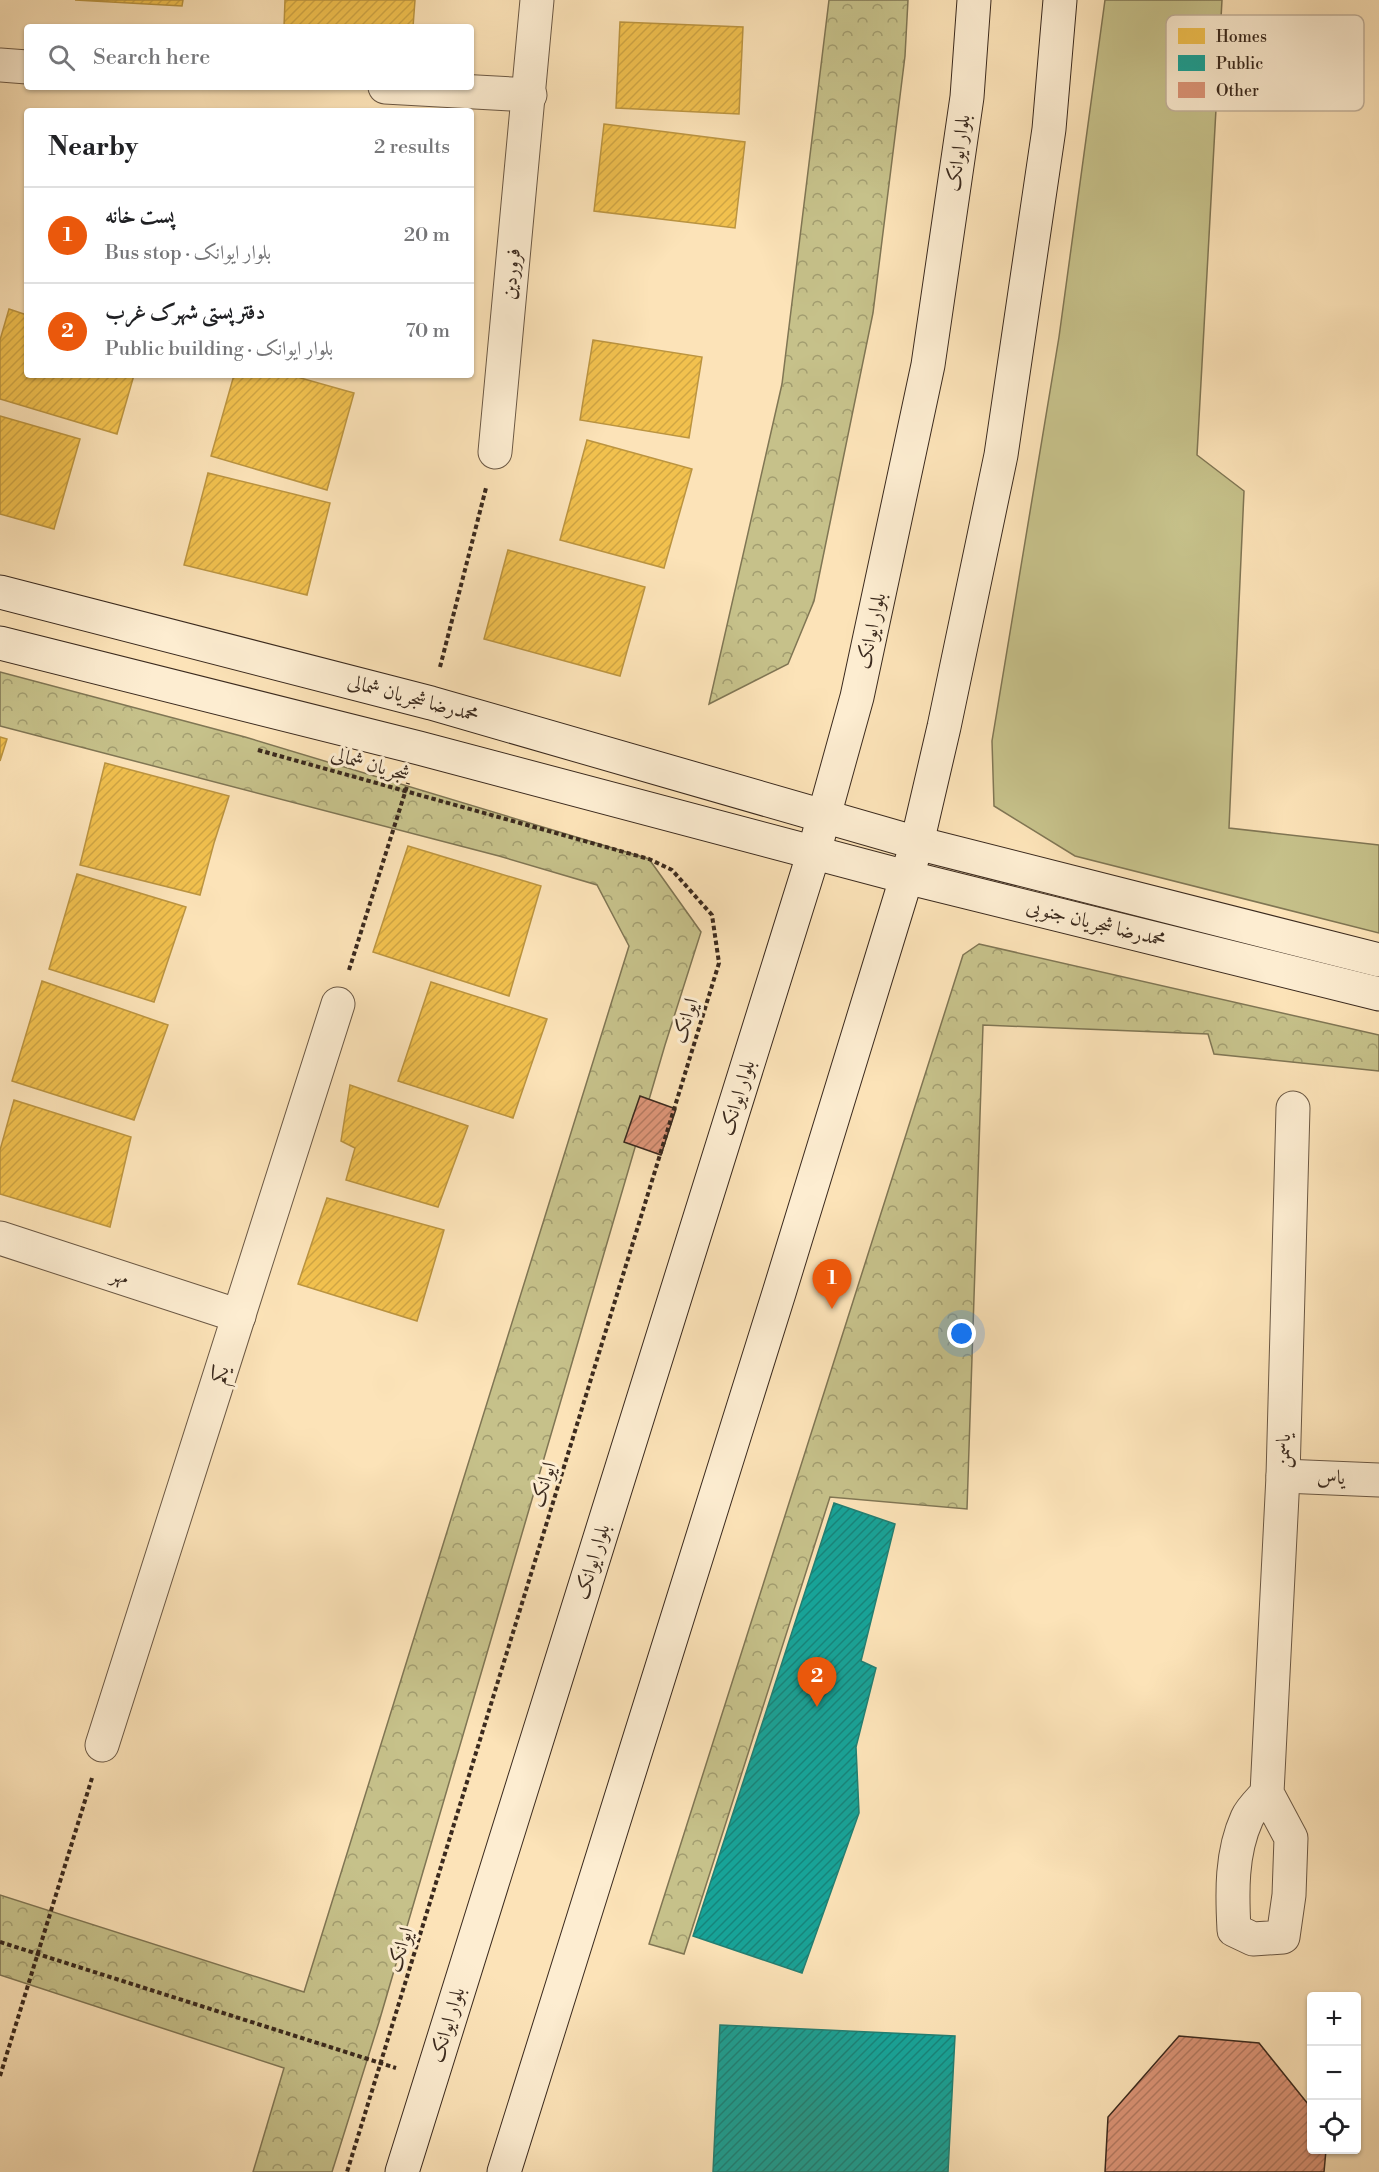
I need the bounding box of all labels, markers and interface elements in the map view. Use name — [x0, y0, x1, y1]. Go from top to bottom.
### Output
legend — [1166, 15, 1364, 111]
search box — [24, 24, 474, 90]
text: Homes — [1216, 27, 1267, 47]
icon: search — [45, 41, 78, 74]
text: Search here — [93, 44, 210, 71]
text: Public — [1216, 54, 1263, 74]
text: Other — [1216, 81, 1259, 101]
street label: بلوار ایوانک — [941, 113, 977, 193]
text: Nearby — [48, 131, 138, 163]
text: 2 results — [374, 135, 450, 160]
text: پست خانه — [105, 203, 174, 230]
text: 1 — [63, 223, 72, 248]
text: 20 m — [404, 223, 450, 248]
text: Bus stop · بلوار ایوانک — [105, 241, 271, 266]
street label: فروردین — [497, 247, 527, 301]
text: دفتر پستی شهرک غرب — [105, 299, 265, 326]
text: 2 — [61, 319, 74, 344]
text: 70 m — [406, 319, 450, 344]
text: Public building · بلوار ایوانک — [105, 337, 333, 362]
street label: بلوار ایوانک — [852, 590, 892, 672]
street label: محمدرضا شجریان شمالی — [345, 669, 481, 729]
street label: شجریان شمالی — [328, 742, 412, 788]
street label: محمدرضا شجریان جنوبی — [1023, 895, 1168, 954]
street label: ایوانک — [667, 995, 705, 1047]
street label: بلوار ایوانک — [715, 1057, 761, 1139]
pin: 1 — [812, 1260, 852, 1309]
street label: مهر — [106, 1262, 133, 1292]
your location — [947, 1319, 976, 1348]
street label: یکم — [206, 1362, 241, 1389]
street label: یاسمن — [1271, 1432, 1297, 1469]
street label: ایوانک — [525, 1459, 563, 1511]
street label: یاس — [1316, 1465, 1347, 1491]
street label: بلوار ایوانک — [570, 1521, 616, 1603]
pin: 2 — [798, 1658, 836, 1707]
street label: ایوانک — [382, 1924, 420, 1976]
street label: بلوار ایوانک — [425, 1984, 471, 2066]
map controls — [1307, 1992, 1361, 2154]
button: + — [1307, 1992, 1361, 2046]
button: − — [1307, 2046, 1361, 2100]
button: locate — [1307, 2100, 1361, 2154]

